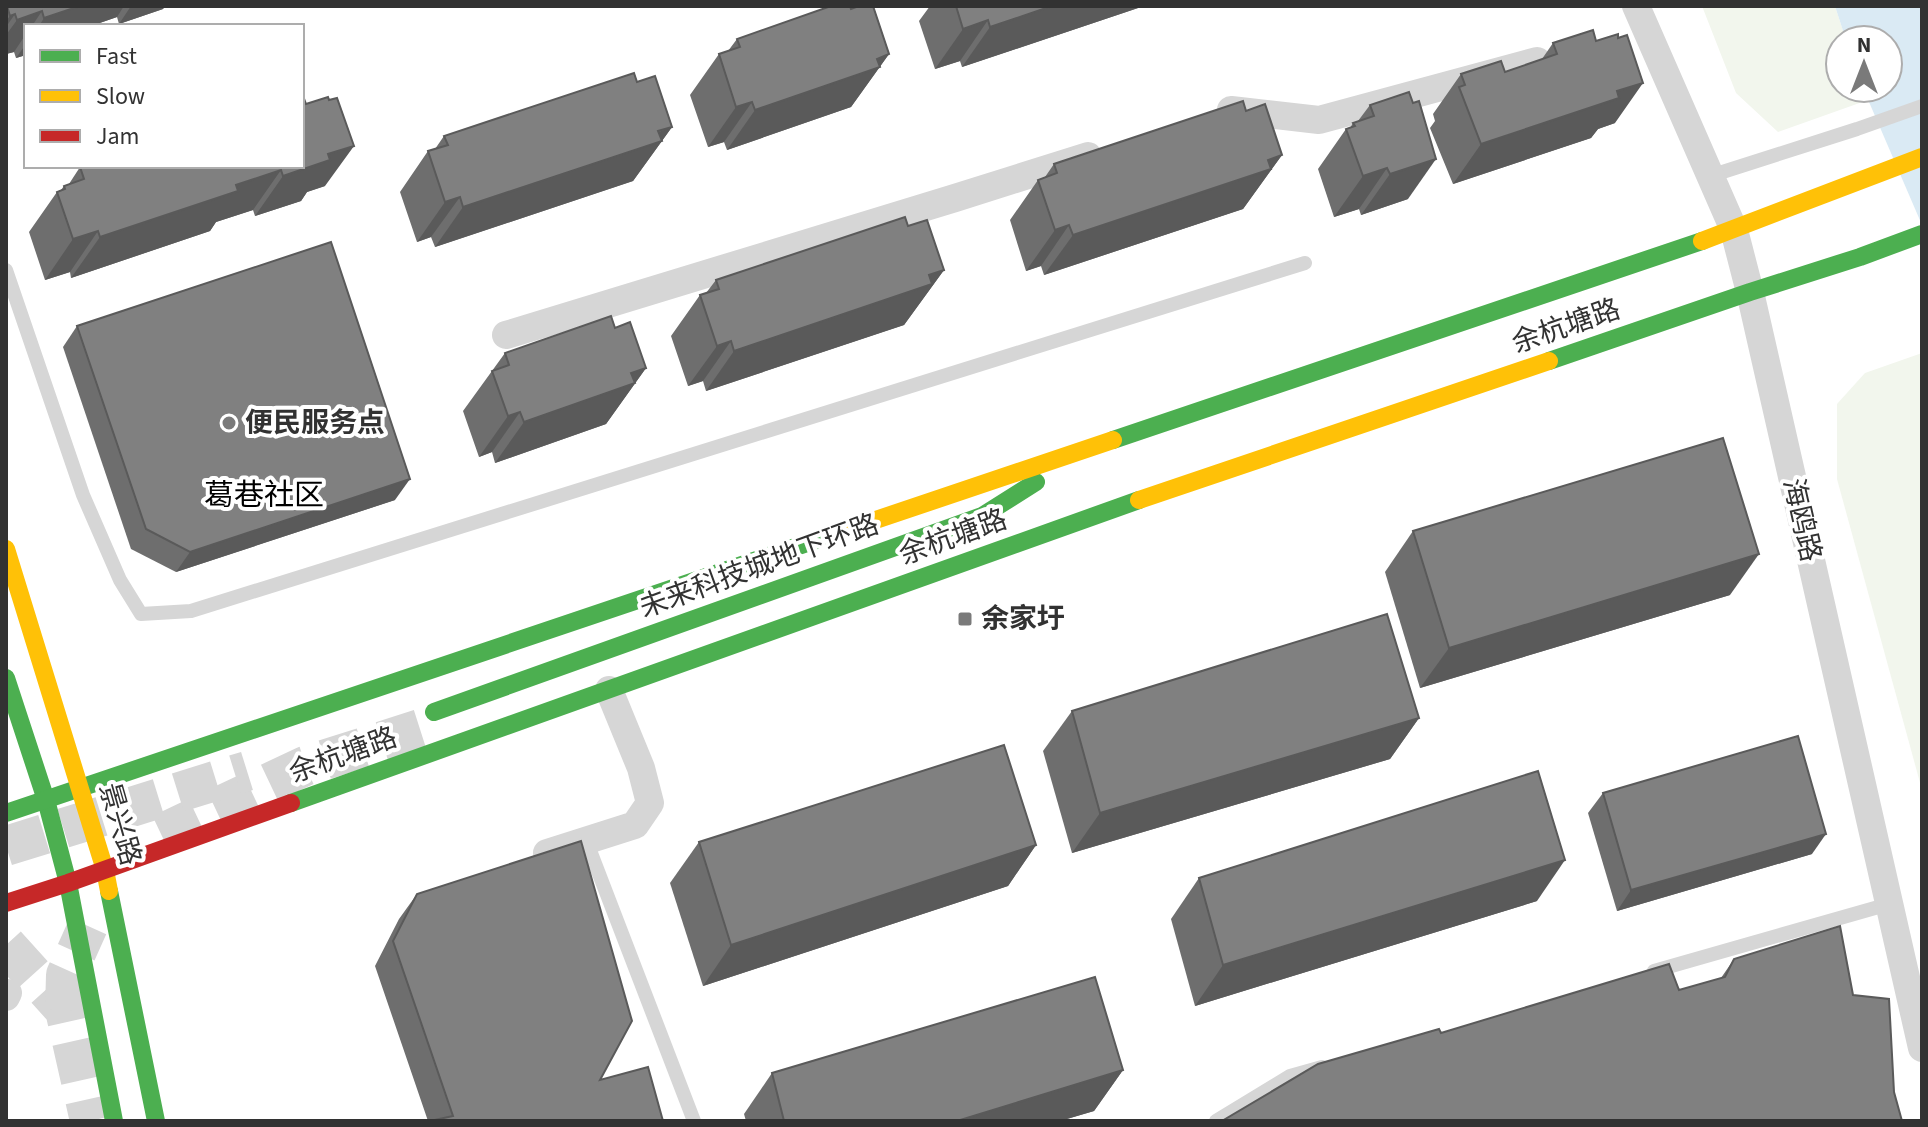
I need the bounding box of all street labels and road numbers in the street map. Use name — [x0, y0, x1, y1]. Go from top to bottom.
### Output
street label: 余杭塘路 — [1507, 289, 1625, 363]
street label: 海鸥路 — [1773, 475, 1831, 565]
street label: 余杭塘路 — [894, 499, 1012, 575]
street label: 未来科技城地下环路 — [634, 504, 884, 628]
street label: 余杭塘路 — [284, 717, 402, 793]
street label: 景兴路 — [89, 778, 151, 870]

